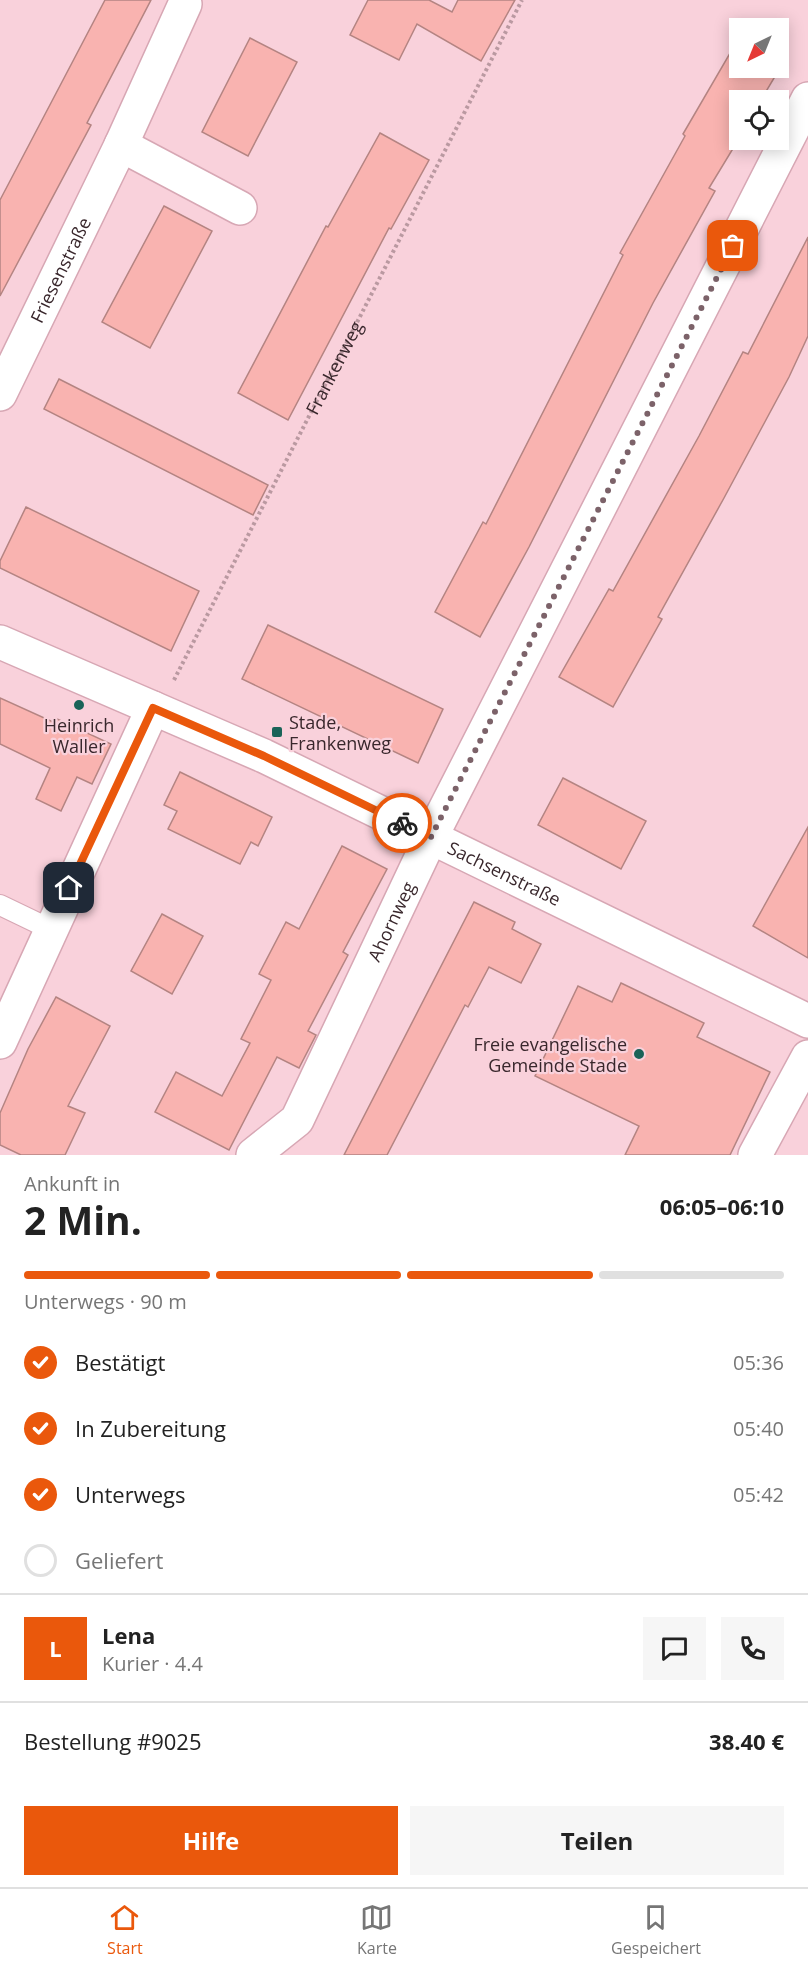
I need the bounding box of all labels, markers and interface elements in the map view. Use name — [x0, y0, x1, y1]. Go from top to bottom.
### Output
north arrow — [729, 18, 789, 78]
map controls — [729, 18, 789, 150]
button: locate — [729, 90, 789, 150]
street label: Friesenstraße — [24, 213, 96, 327]
pin — [707, 220, 758, 271]
icon: bag — [716, 229, 749, 262]
street label: Frankenweg — [300, 316, 368, 418]
marker: Heinrich Waller — [72, 698, 86, 712]
place label: Stade, Frankenweg — [289, 710, 391, 755]
place label: Heinrich Waller — [44, 713, 114, 758]
marker: Stade, Frankenweg — [270, 725, 284, 739]
courier — [372, 793, 432, 853]
icon: bike — [386, 807, 419, 840]
street label: Sachsenstraße — [444, 835, 565, 911]
pin — [43, 862, 94, 913]
icon: home — [52, 871, 85, 904]
street label: Ahornweg — [362, 877, 420, 965]
place label: Freie evangelische Gemeinde Stade — [473, 1032, 627, 1077]
marker: Freie evangelische Gemeinde Stade — [632, 1047, 646, 1061]
text: Ankunft in — [24, 1170, 120, 1197]
text: 06:05–06:10 — [660, 1191, 784, 1221]
text: 2 Min. — [24, 1193, 142, 1246]
text: Unterwegs · 90 m — [24, 1288, 187, 1315]
icon: check — [24, 1346, 57, 1379]
text: Bestätigt — [75, 1347, 165, 1377]
text: 05:36 — [733, 1349, 784, 1376]
icon: check — [24, 1412, 57, 1445]
text: In Zubereitung — [75, 1413, 226, 1443]
text: 05:40 — [733, 1415, 784, 1442]
icon: check — [24, 1478, 57, 1511]
text: Unterwegs — [75, 1479, 186, 1509]
text: 05:42 — [733, 1481, 784, 1508]
text: Geliefert — [75, 1545, 163, 1575]
button: chat — [643, 1617, 706, 1680]
button: phone — [721, 1617, 784, 1680]
text: Lena — [102, 1620, 155, 1650]
text: L — [49, 1633, 62, 1663]
text: Kurier · 4.4 — [102, 1650, 203, 1677]
text: Bestellung #9025 — [24, 1726, 202, 1756]
text: 38.40 € — [709, 1726, 784, 1756]
button: Hilfe — [24, 1806, 398, 1875]
button: Teilen — [410, 1806, 784, 1875]
tab: Start — [107, 1901, 143, 1959]
tab: Karte — [357, 1901, 397, 1959]
tab: Gespeichert — [611, 1901, 701, 1959]

